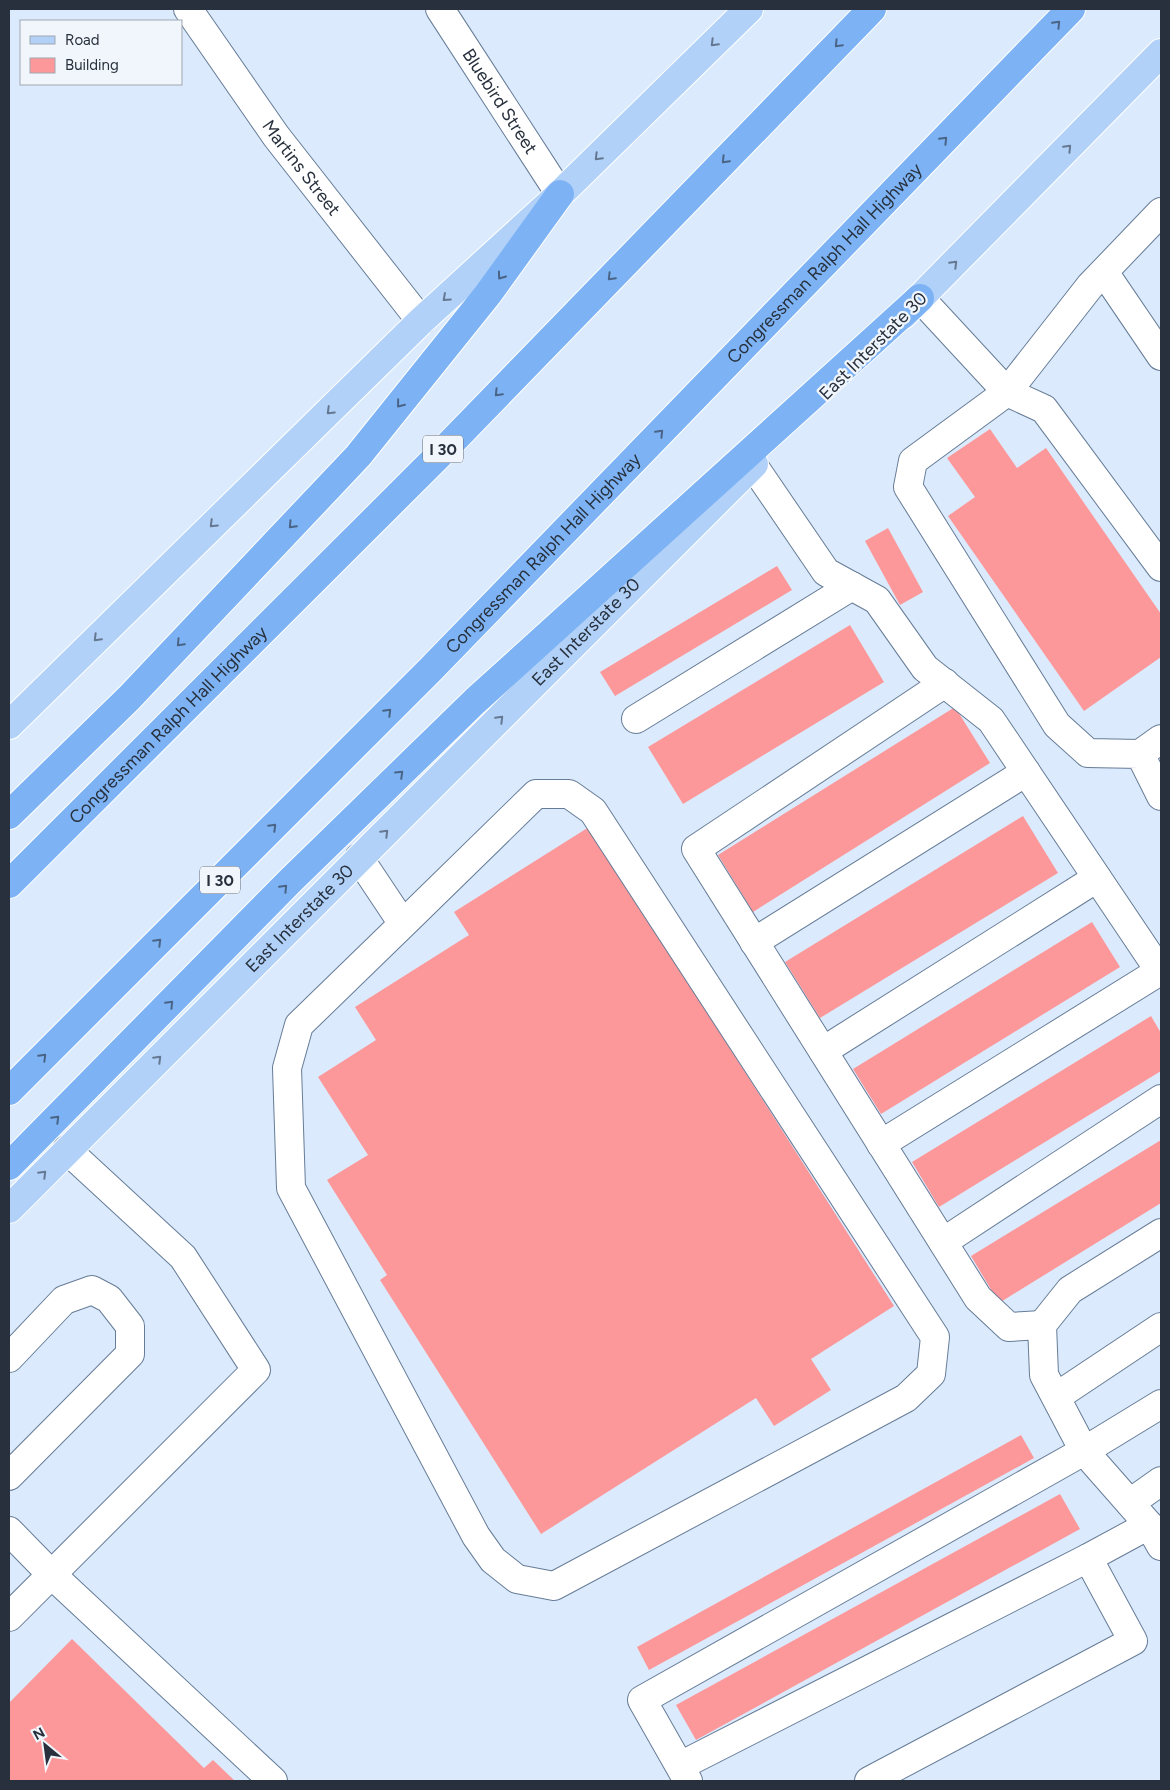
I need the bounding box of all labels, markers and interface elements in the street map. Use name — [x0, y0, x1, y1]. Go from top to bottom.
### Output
legend — [20, 20, 182, 85]
one-way arrow — [1051, 20, 1060, 29]
text: Road — [65, 31, 100, 49]
one-way arrow — [711, 37, 720, 46]
one-way arrow — [835, 38, 844, 47]
street label: Bluebird Street — [458, 44, 542, 158]
text: Building — [65, 56, 119, 74]
street label: Martins Street — [257, 116, 345, 220]
one-way arrow — [938, 137, 947, 146]
one-way arrow — [1062, 145, 1071, 154]
one-way arrow — [595, 151, 604, 160]
one-way arrow — [722, 154, 731, 163]
street label: Congressman Ralph Hall Highway — [722, 158, 927, 368]
one-way arrow — [948, 260, 957, 269]
one-way arrow — [498, 270, 507, 280]
one-way arrow — [608, 271, 617, 280]
street label: East Interstate 30 — [814, 287, 932, 405]
one-way arrow — [443, 292, 452, 301]
one-way arrow — [495, 388, 504, 397]
one-way arrow — [397, 398, 405, 407]
one-way arrow — [326, 405, 335, 414]
one-way arrow — [654, 430, 663, 439]
road number: I 30 — [423, 436, 463, 462]
street label: Congressman Ralph Hall Highway — [441, 448, 646, 658]
one-way arrow — [210, 519, 219, 528]
one-way arrow — [289, 520, 298, 529]
street label: East Interstate 30 — [527, 573, 645, 691]
street label: Congressman Ralph Hall Highway — [65, 621, 272, 829]
one-way arrow — [94, 632, 103, 641]
one-way arrow — [177, 638, 186, 647]
one-way arrow — [382, 709, 391, 718]
one-way arrow — [494, 715, 503, 724]
one-way arrow — [394, 771, 403, 780]
one-way arrow — [267, 824, 276, 833]
one-way arrow — [379, 830, 388, 839]
street label: East Interstate 30 — [241, 860, 358, 977]
road number: I 30 — [200, 866, 240, 894]
one-way arrow — [278, 884, 287, 893]
one-way arrow — [152, 939, 161, 948]
one-way arrow — [164, 1000, 173, 1009]
one-way arrow — [37, 1054, 46, 1063]
one-way arrow — [152, 1056, 161, 1065]
one-way arrow — [50, 1116, 59, 1125]
one-way arrow — [37, 1171, 46, 1180]
north arrow — [20, 1720, 70, 1770]
text: N — [30, 1724, 48, 1744]

